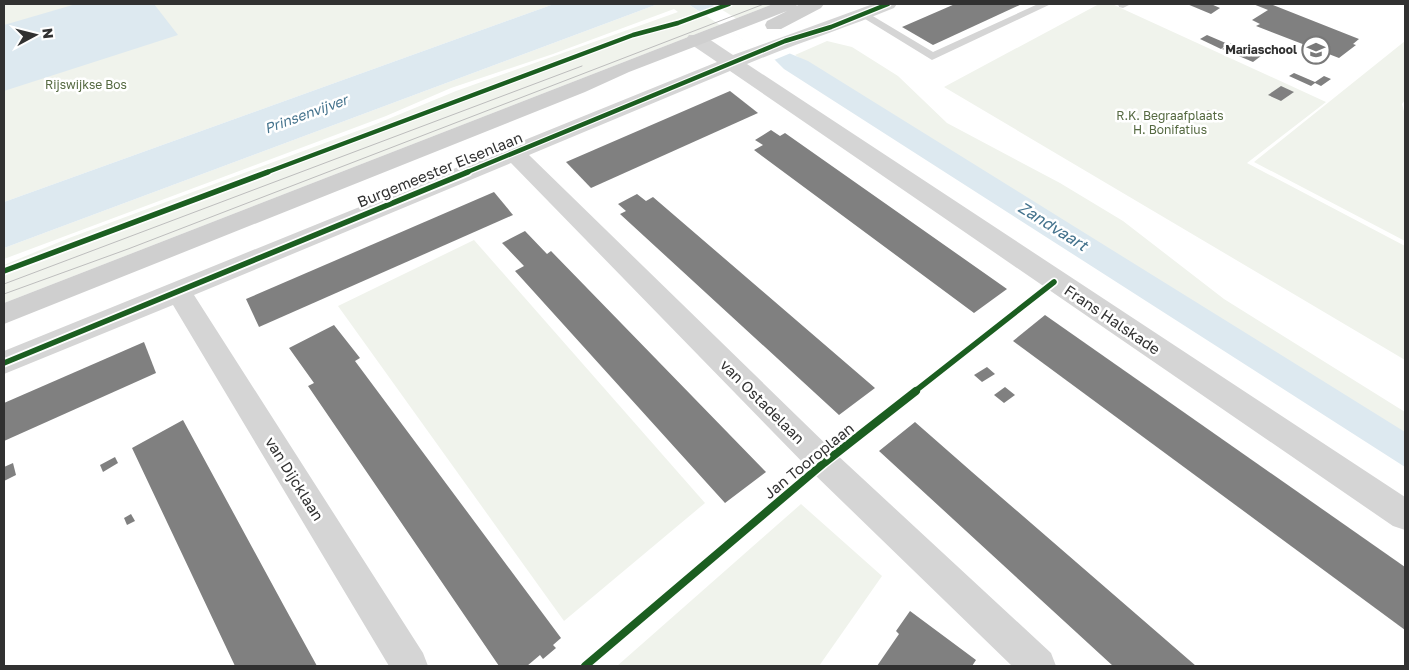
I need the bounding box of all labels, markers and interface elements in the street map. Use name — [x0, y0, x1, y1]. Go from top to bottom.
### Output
north arrow — [10, 10, 60, 60]
text: N — [39, 27, 57, 40]
school or university icon: Mariaschool — [1301, 35, 1331, 65]
place label: Mariaschool — [1225, 42, 1297, 57]
park label: Rijswijkse Bos — [45, 77, 127, 92]
water label: Prinsenvijver — [262, 90, 352, 136]
park label: R.K. Begraafplaats H. Bonifatius — [1116, 108, 1224, 137]
street label: Burgemeester Elsenlaan — [354, 128, 525, 210]
water label: Zandvaart — [1015, 197, 1093, 256]
street label: Frans Halskade — [1061, 281, 1164, 358]
street label: van Ostadelaan — [717, 355, 809, 447]
street label: Jan Tooroplaan — [760, 418, 857, 502]
street label: van Dijcklaan — [262, 433, 328, 524]

